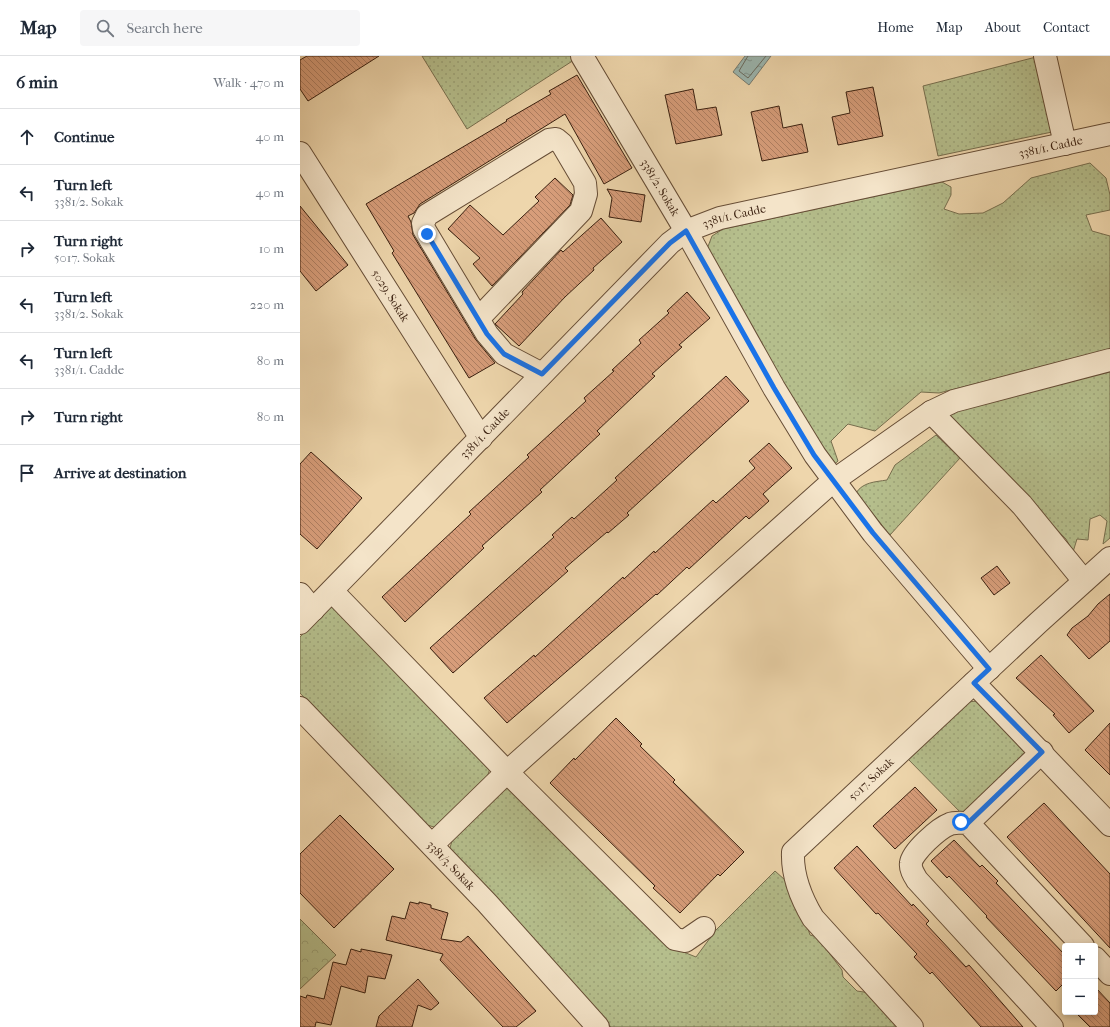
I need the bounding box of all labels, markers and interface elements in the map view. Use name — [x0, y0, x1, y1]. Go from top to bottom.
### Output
search box — [80, 10, 360, 46]
text: Map — [20, 17, 56, 39]
icon: search — [94, 17, 116, 39]
text: Search here — [126, 19, 203, 37]
text: Home — [877, 19, 914, 36]
text: Map — [936, 19, 963, 36]
text: About — [985, 19, 1021, 36]
text: Contact — [1043, 19, 1090, 36]
text: 6 min — [16, 72, 58, 92]
text: Walk · 470 m — [213, 75, 284, 90]
icon: ahead — [16, 126, 38, 148]
text: Continue — [54, 128, 114, 146]
text: 40 m — [256, 129, 284, 144]
street label: 3381/1. Cadde — [1017, 133, 1084, 160]
street label: 3381/2. Sokak — [638, 156, 683, 219]
text: Turn left — [54, 176, 112, 194]
icon: left — [16, 182, 38, 204]
text: 40 m — [256, 185, 284, 200]
text: 3381/2. Sokak — [54, 194, 124, 209]
street label: 3381/1. Cadde — [700, 201, 767, 231]
route end — [418, 225, 436, 243]
text: Turn right — [54, 232, 123, 250]
icon: right — [16, 238, 38, 260]
text: 10 m — [259, 241, 284, 256]
text: 5017. Sokak — [54, 250, 115, 265]
street label: 5029. Sokak — [369, 267, 413, 325]
text: Turn left — [54, 288, 112, 306]
icon: left — [16, 294, 38, 316]
text: 220 m — [250, 297, 284, 312]
text: 3381/2. Sokak — [54, 306, 124, 321]
text: Turn left — [54, 344, 112, 362]
icon: left — [16, 350, 38, 372]
text: 80 m — [257, 353, 284, 368]
text: 3381/1. Cadde — [54, 362, 124, 377]
street label: 3381/1. Cadde — [457, 405, 513, 461]
icon: right — [16, 406, 38, 428]
text: Turn right — [54, 408, 123, 426]
text: 80 m — [257, 409, 284, 424]
icon: arrive — [16, 462, 38, 484]
text: Arrive at destination — [54, 464, 186, 482]
street label: 5017. Sokak — [846, 754, 897, 803]
route start — [952, 813, 970, 831]
street label: 3381/3. Sokak — [424, 838, 478, 894]
map controls — [1062, 943, 1098, 1015]
button: + — [1062, 943, 1098, 979]
button: − — [1062, 979, 1098, 1015]

